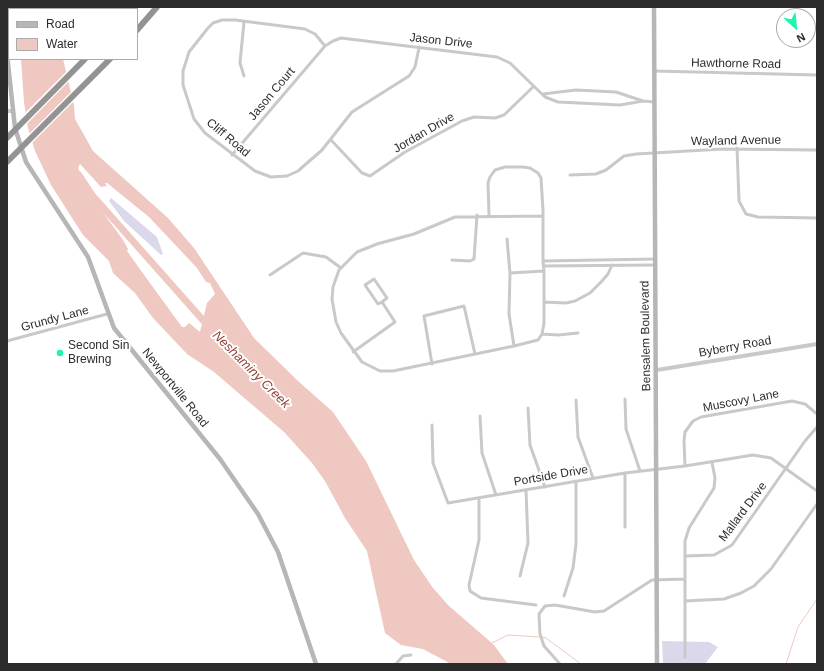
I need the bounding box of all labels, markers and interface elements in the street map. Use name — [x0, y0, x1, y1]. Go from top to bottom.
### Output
legend — [8, 8, 138, 60]
north arrow — [776, 8, 816, 48]
text: Road — [46, 17, 75, 31]
street label: Jason Drive — [409, 31, 473, 51]
text: N — [795, 31, 807, 45]
text: Water — [46, 37, 78, 51]
street label: Hawthorne Road — [691, 56, 781, 72]
street label: Jason Court — [246, 65, 298, 123]
street label: Jordan Drive — [391, 110, 457, 156]
street label: Cliff Road — [203, 116, 253, 160]
street label: Wayland Avenue — [691, 133, 781, 149]
street label: Bensalem Boulevard — [638, 281, 654, 391]
street label: Grundy Lane — [20, 303, 90, 335]
water label: Neshaminy Creek — [209, 328, 293, 412]
street label: Byberry Road — [698, 334, 772, 360]
place label: Second Sin Brewing — [68, 339, 129, 367]
street label: Newportville Road — [139, 346, 211, 430]
marker: Second Sin Brewing — [55, 348, 65, 358]
street label: Muscovy Lane — [702, 387, 780, 415]
street label: Portside Drive — [513, 462, 589, 490]
street label: Mallard Drive — [716, 479, 770, 545]

